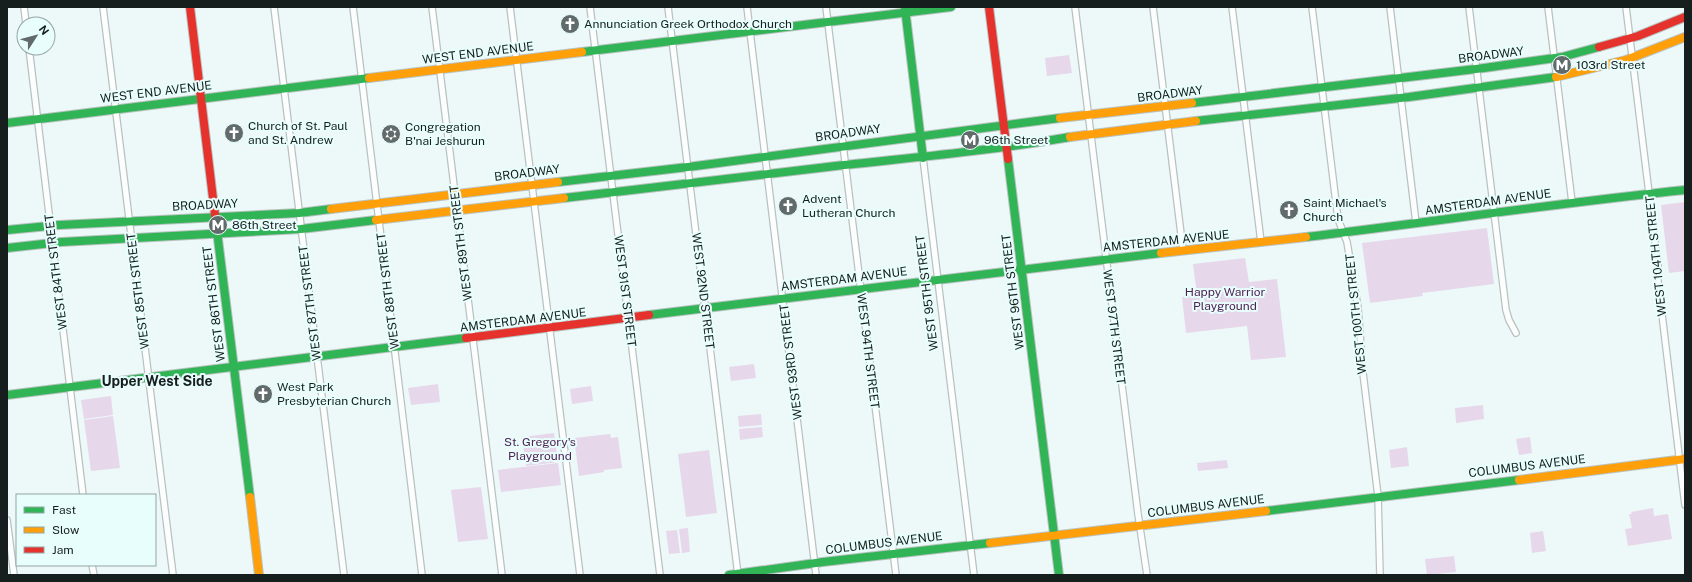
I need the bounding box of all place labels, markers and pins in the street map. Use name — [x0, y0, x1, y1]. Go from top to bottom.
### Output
church icon: Annunciation Greek Orthodox Church — [559, 13, 581, 35]
place label: Annunciation Greek Orthodox Church — [584, 17, 792, 31]
metro station icon: 103rd Street — [1551, 54, 1573, 76]
place label: 103rd Street — [1576, 58, 1646, 72]
place label: Church of St. Paul and St. Andrew — [248, 119, 348, 147]
place label: Congregation B'nai Jeshurun — [405, 120, 485, 148]
church icon: Church of St. Paul and St. Andrew — [223, 122, 245, 144]
synagogue icon: Congregation B'nai Jeshurun — [380, 123, 402, 145]
metro station icon: 96th Street — [959, 129, 981, 151]
place label: 96th Street — [984, 133, 1049, 147]
place label: Advent Lutheran Church — [802, 192, 896, 220]
church icon: Advent Lutheran Church — [777, 195, 799, 217]
place label: Saint Michael's Church — [1303, 196, 1387, 224]
church icon: Saint Michael's Church — [1278, 199, 1300, 221]
metro station icon: 86th Street — [207, 214, 229, 236]
place label: 86th Street — [232, 218, 297, 232]
place label: West Park Presbyterian Church — [277, 380, 391, 408]
church icon: West Park Presbyterian Church — [252, 383, 274, 405]

